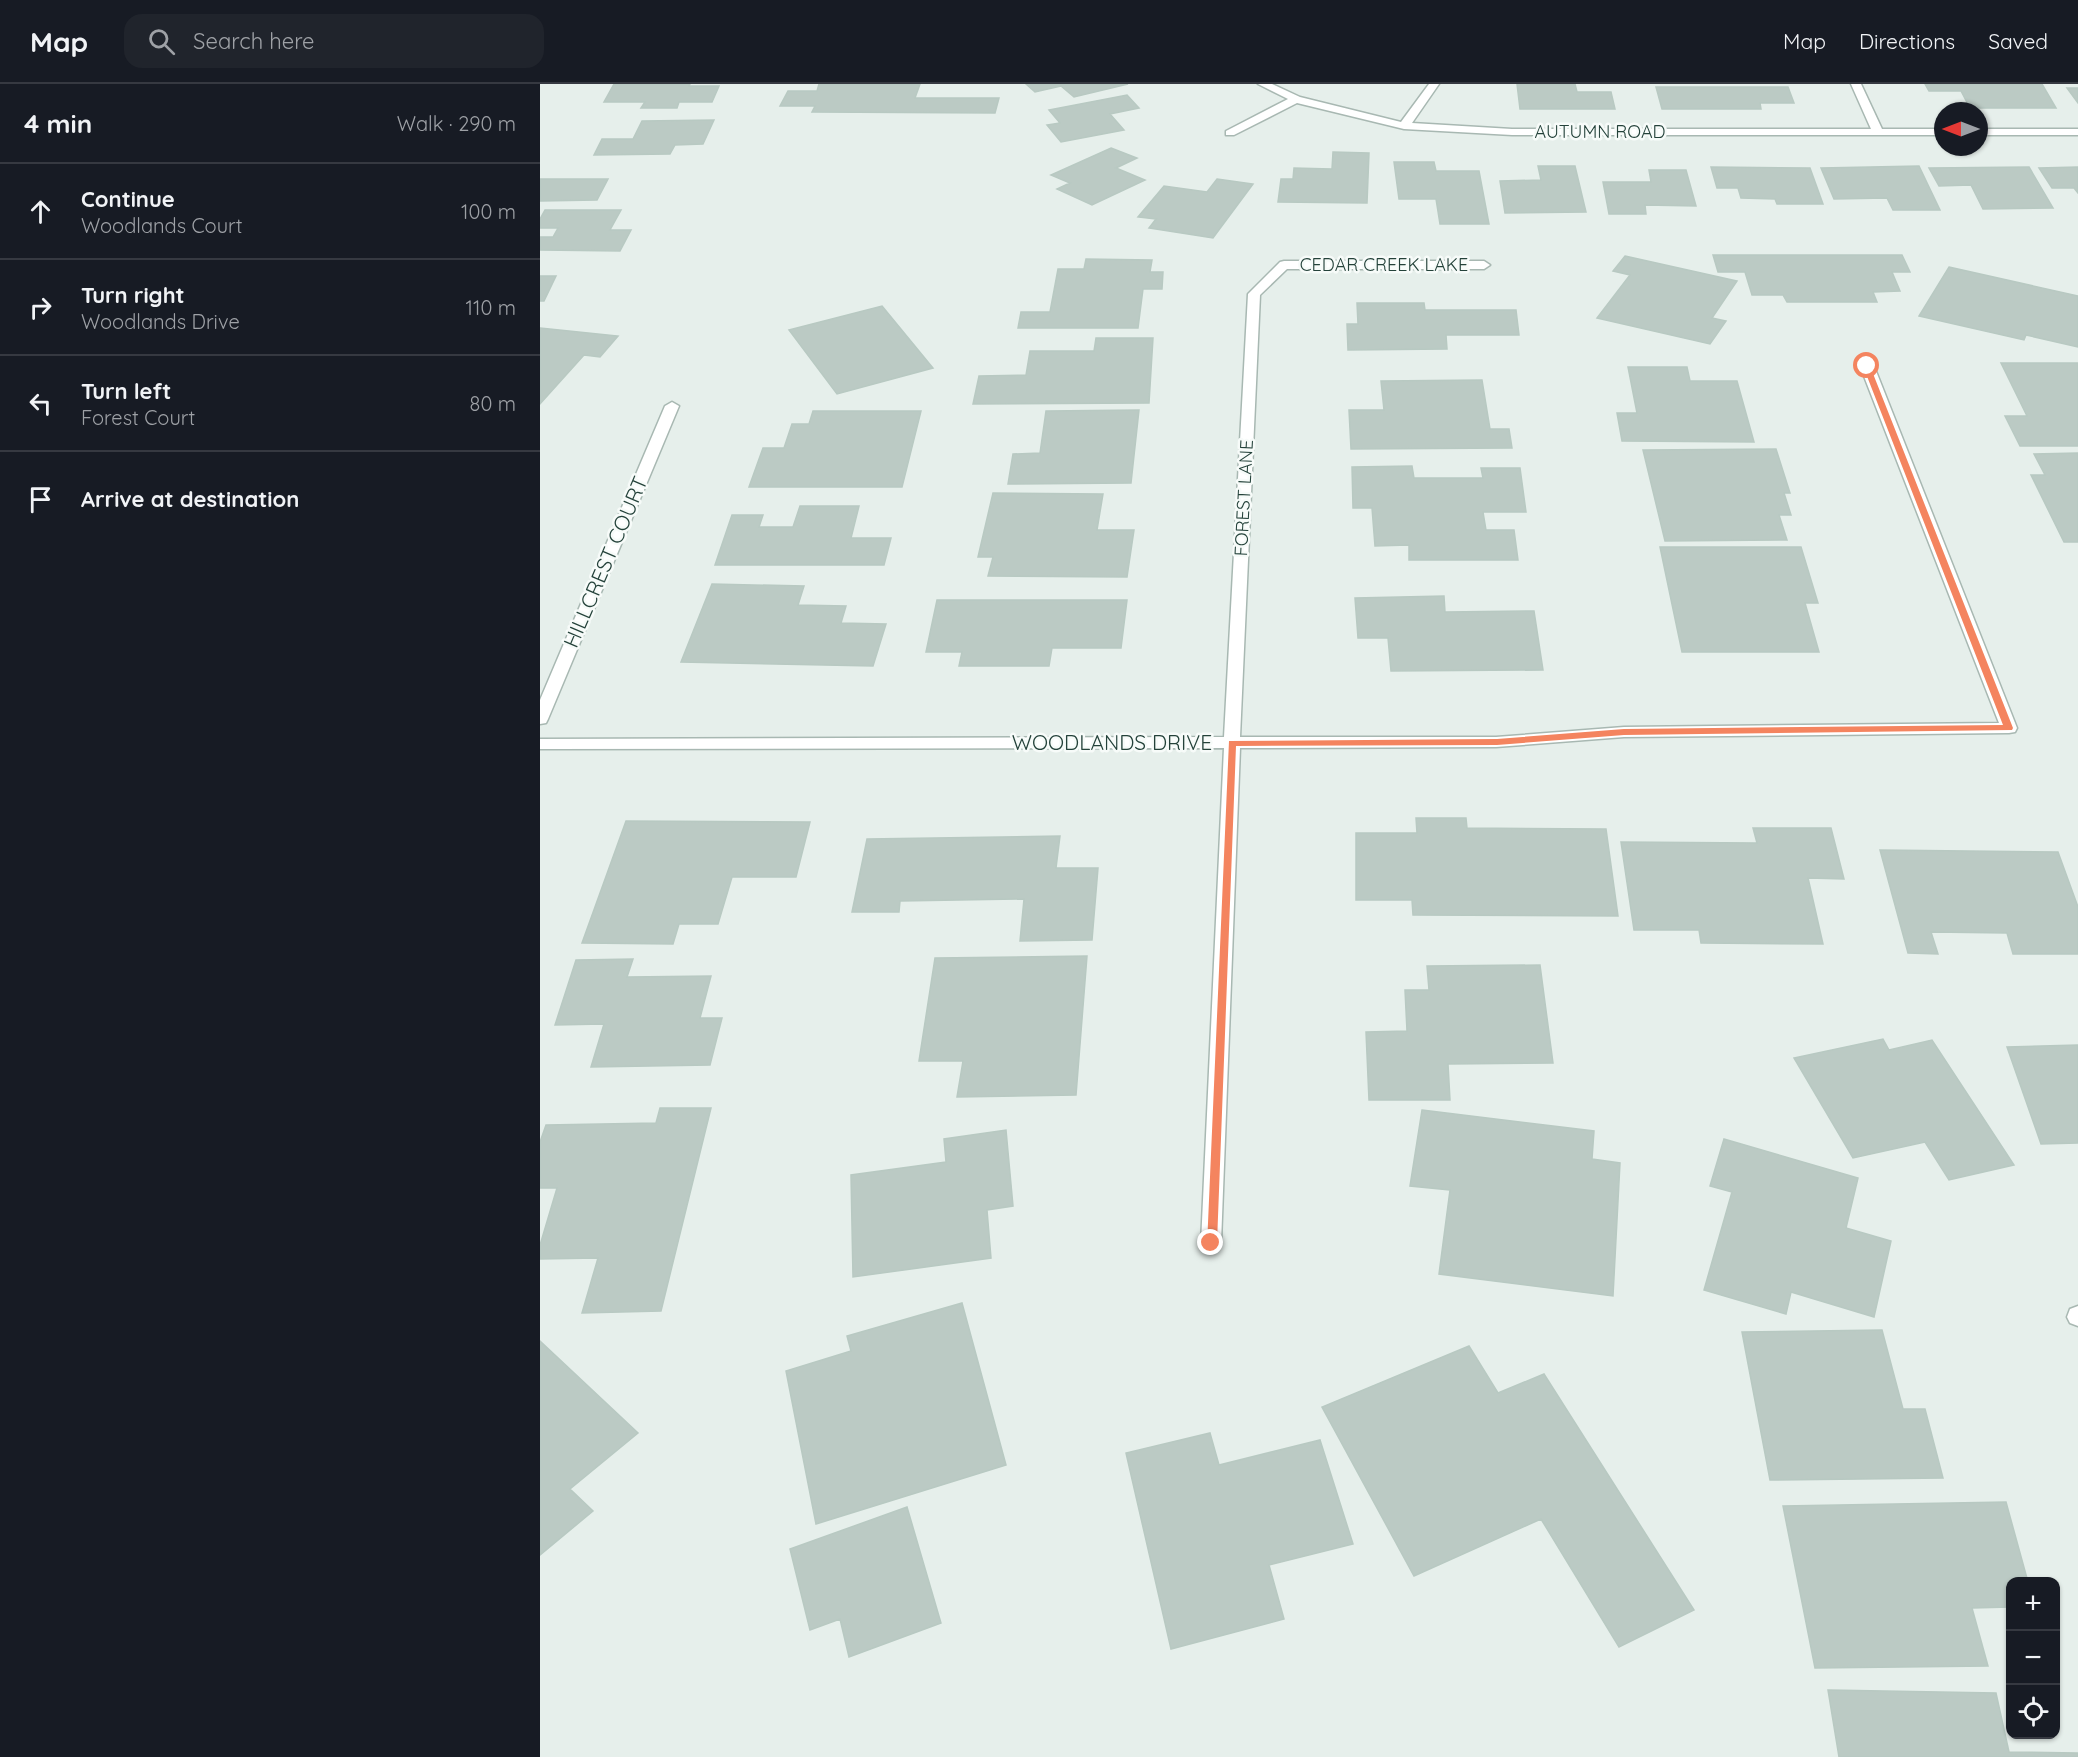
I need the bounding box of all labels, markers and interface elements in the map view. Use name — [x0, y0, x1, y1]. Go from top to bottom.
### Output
search box — [124, 14, 544, 68]
text: Map — [30, 24, 88, 59]
icon: search — [145, 25, 178, 58]
text: Search here — [193, 27, 315, 55]
text: Map — [1783, 28, 1826, 54]
text: Directions — [1859, 28, 1955, 54]
text: Saved — [1988, 28, 2048, 54]
north arrow — [1934, 102, 1988, 156]
text: 4 min — [24, 107, 92, 140]
text: Walk · 290 m — [397, 111, 516, 136]
street label: AUTUMN ROAD — [1534, 120, 1666, 143]
text: Continue — [81, 185, 175, 213]
icon: ahead — [24, 195, 57, 228]
text: 100 m — [461, 199, 516, 224]
text: Woodlands Court — [81, 213, 243, 238]
street label: CEDAR CREEK LAKE — [1300, 253, 1468, 276]
text: Turn right — [81, 281, 185, 309]
icon: right — [24, 291, 57, 324]
text: 110 m — [466, 295, 516, 320]
text: Woodlands Drive — [81, 309, 240, 334]
route start — [1853, 352, 1879, 378]
text: Turn left — [81, 377, 171, 405]
icon: left — [24, 387, 57, 420]
text: 80 m — [470, 391, 516, 416]
text: Forest Court — [81, 405, 195, 430]
street label: FOREST LANE — [1229, 439, 1258, 557]
street label: HILLCREST COURT — [557, 472, 653, 651]
icon: arrive — [24, 483, 57, 516]
text: Arrive at destination — [81, 485, 299, 513]
street label: WOODLANDS DRIVE — [1012, 729, 1212, 755]
route end — [1197, 1229, 1223, 1255]
map controls — [2006, 1577, 2060, 1739]
button: + — [2006, 1577, 2060, 1631]
button: − — [2006, 1631, 2060, 1685]
button: locate — [2006, 1685, 2060, 1739]

